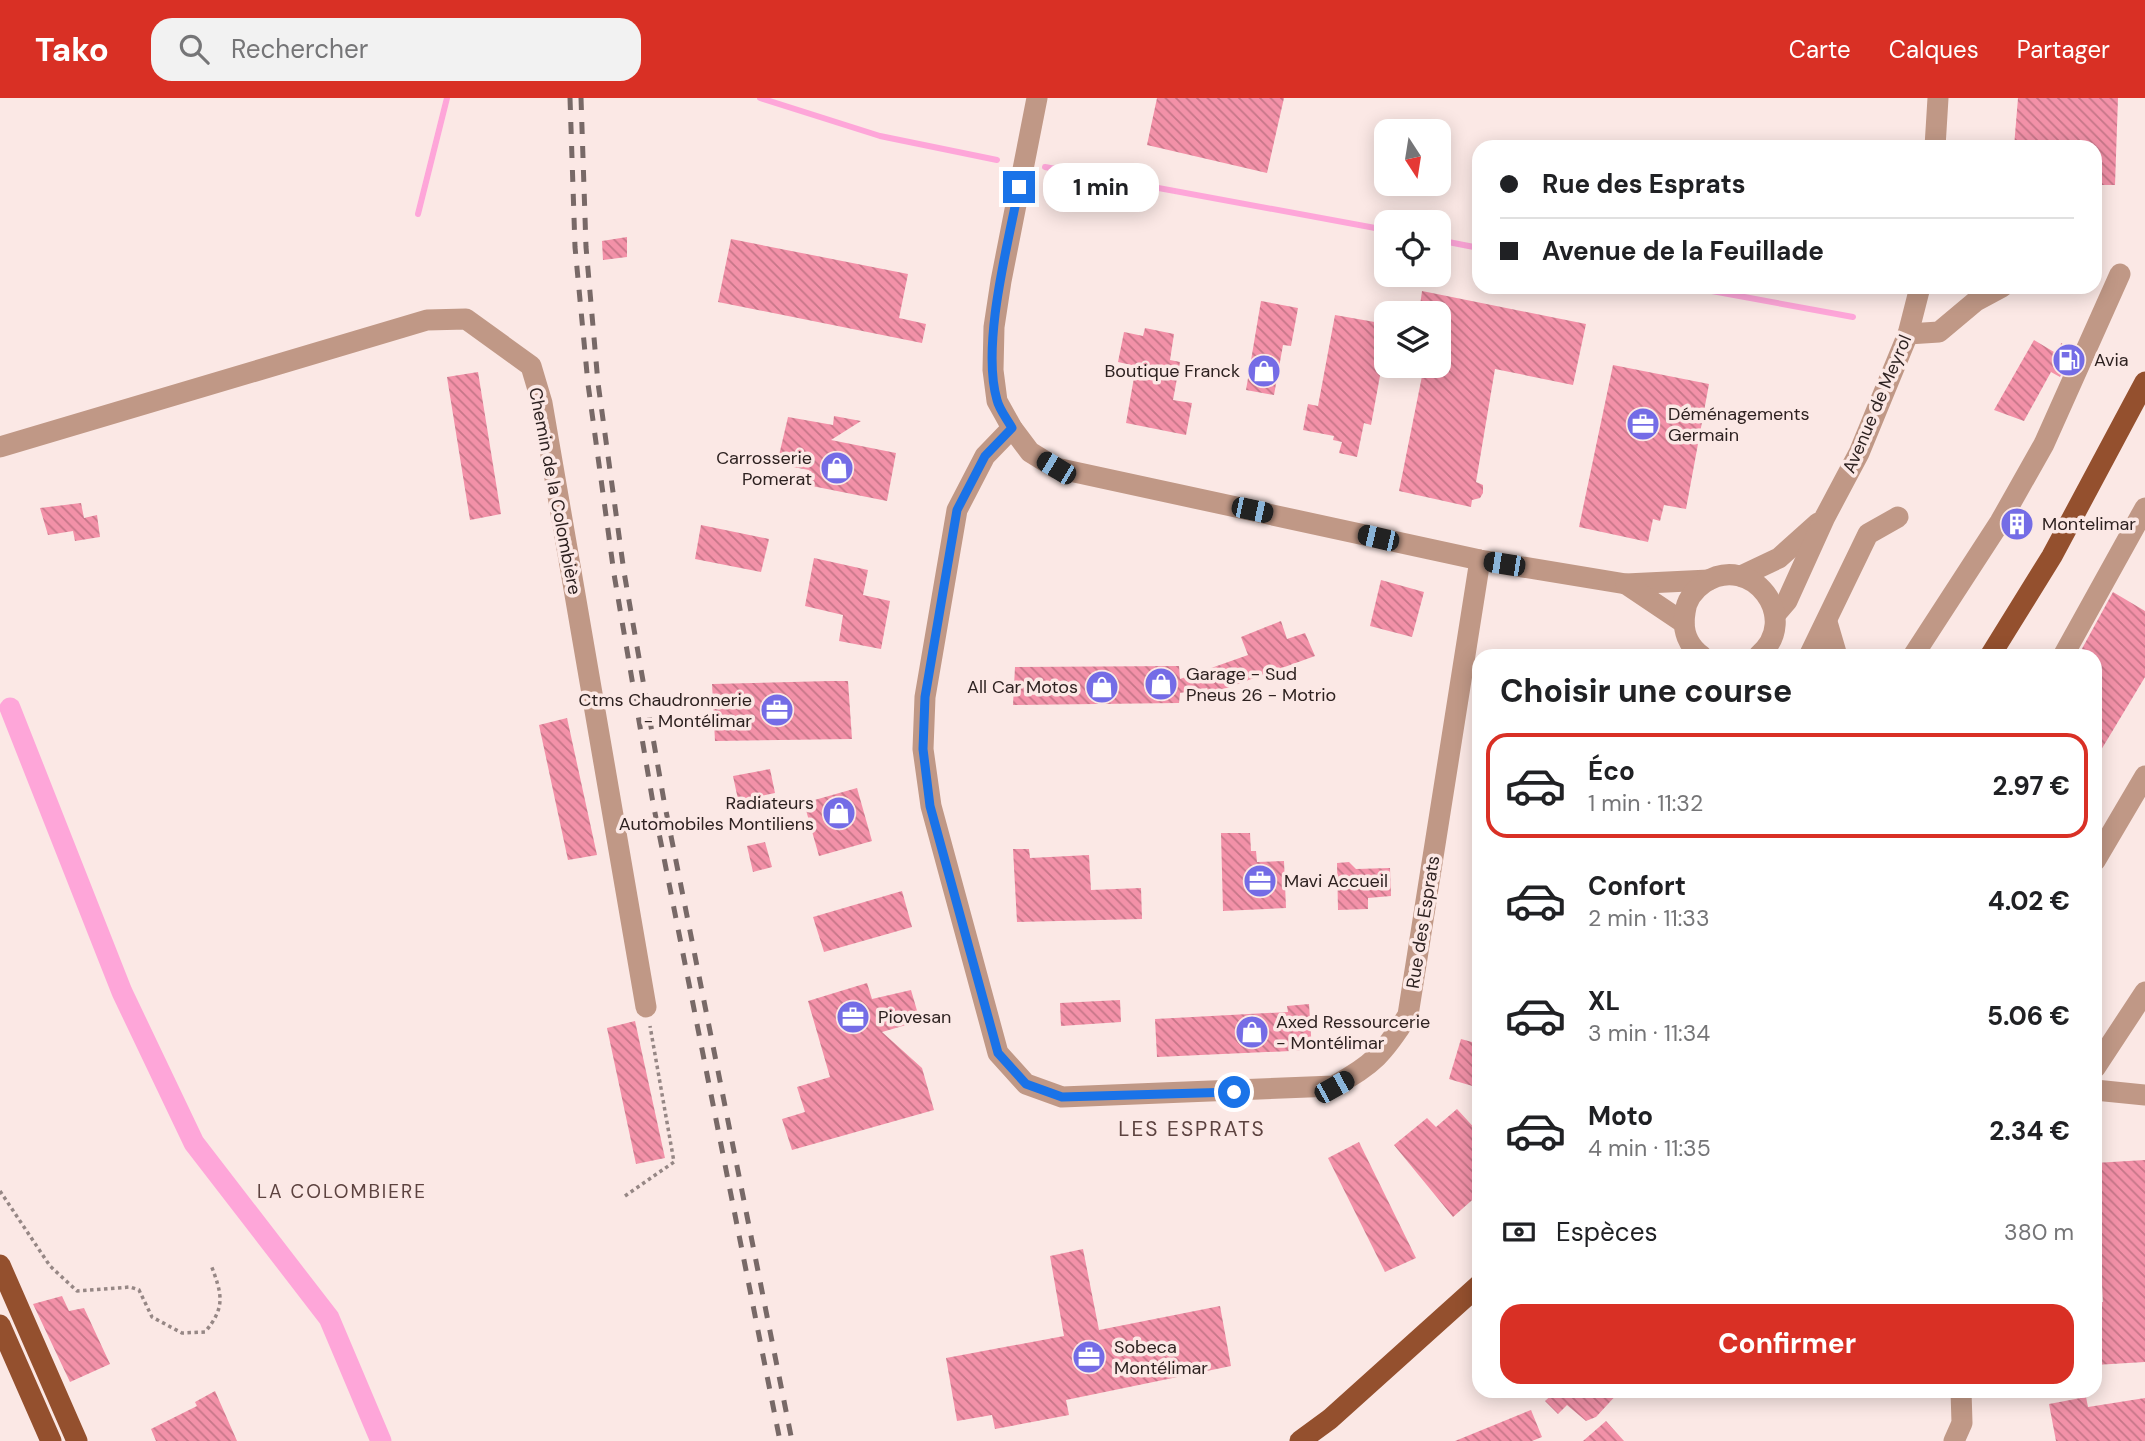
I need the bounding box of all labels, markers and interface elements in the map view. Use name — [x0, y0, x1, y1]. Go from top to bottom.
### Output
search box — [151, 18, 641, 81]
text: Tako — [35, 28, 109, 71]
icon: search — [175, 30, 213, 68]
text: Rechercher — [231, 32, 368, 66]
text: Carte — [1789, 34, 1851, 65]
text: Calques — [1889, 34, 1979, 65]
text: Partager — [2017, 34, 2110, 65]
north arrow — [1374, 119, 1451, 196]
map controls — [1374, 119, 1451, 378]
callout: 1 min — [1044, 162, 1159, 212]
text: Rue des Esprats — [1542, 167, 1746, 201]
route end — [1003, 171, 1035, 203]
text: 1 min — [1073, 172, 1129, 202]
button: locate — [1374, 210, 1451, 287]
text: Avenue de la Feuillade — [1542, 234, 1824, 268]
button: layers — [1374, 301, 1451, 378]
street label: Avenue de Meyrol — [1837, 331, 1917, 477]
fuel station icon: Avia — [2050, 341, 2088, 379]
place label: Avia — [2094, 348, 2129, 372]
shop icon: Boutique Franck — [1245, 352, 1283, 390]
place label: Boutique Franck — [1104, 359, 1240, 383]
street label: Chemin de la Colombière — [523, 385, 587, 597]
place label: Déménagements Germain — [1668, 402, 1810, 447]
office icon: Déménagements Germain — [1624, 405, 1662, 443]
place label: Carrosserie Pomerat — [716, 446, 812, 491]
car — [1033, 448, 1080, 488]
shop icon: Carrosserie Pomerat — [818, 449, 856, 487]
car — [1230, 495, 1275, 525]
building icon: Montelimar — [1998, 505, 2036, 543]
place label: Montelimar — [2042, 512, 2136, 536]
car — [1356, 523, 1401, 553]
car — [1482, 550, 1527, 578]
place label: Garage - Sud Pneus 26 - Motrio — [1186, 662, 1336, 707]
shop icon: Garage - Sud Pneus 26 - Motrio — [1142, 665, 1180, 703]
shop icon: All Car Motos — [1083, 668, 1121, 706]
text: Choisir une course — [1500, 670, 1792, 712]
place label: All Car Motos — [967, 675, 1078, 699]
place label: Ctms Chaudronnerie - Montélimar — [578, 688, 752, 733]
office icon: Ctms Chaudronnerie - Montélimar — [758, 691, 796, 729]
icon: car — [1504, 754, 1567, 817]
text: Éco — [1588, 754, 1635, 788]
text: 2.97 € — [1992, 769, 2070, 803]
text: 1 min · 11:32 — [1588, 788, 1703, 818]
place label: Radiateurs Automobiles Montiliens — [619, 791, 814, 836]
shop icon: Radiateurs Automobiles Montiliens — [820, 794, 858, 832]
street label: Rue des Esprats — [1401, 854, 1445, 990]
office icon: Mavi Accueil — [1241, 862, 1279, 900]
place label: Mavi Accueil — [1284, 869, 1388, 893]
icon: car — [1504, 869, 1567, 932]
text: Confort — [1588, 869, 1686, 903]
text: 4.02 € — [1988, 884, 2070, 918]
text: 2 min · 11:33 — [1588, 903, 1710, 933]
icon: car — [1504, 984, 1567, 1047]
text: XL — [1588, 984, 1620, 1018]
office icon: Piovesan — [834, 998, 872, 1036]
text: 5.06 € — [1987, 999, 2070, 1033]
place label: Piovesan — [878, 1005, 951, 1029]
place label: Axed Ressourcerie - Montélimar — [1276, 1010, 1430, 1055]
shop icon: Axed Ressourcerie - Montélimar — [1233, 1013, 1271, 1051]
text: 3 min · 11:34 — [1588, 1018, 1710, 1048]
car — [1311, 1068, 1358, 1106]
route start — [1218, 1076, 1250, 1108]
icon: car — [1504, 1099, 1567, 1162]
text: Moto — [1588, 1099, 1653, 1133]
text: 2.34 € — [1989, 1114, 2070, 1148]
district label: LES ESPRATS — [1118, 1115, 1266, 1143]
text: 4 min · 11:35 — [1588, 1133, 1711, 1163]
district label: LA COLOMBIERE — [257, 1179, 427, 1204]
icon: cash — [1500, 1213, 1538, 1251]
text: Espèces — [1556, 1215, 1657, 1249]
text: 380 m — [2004, 1217, 2074, 1247]
button: Confirmer — [1500, 1304, 2074, 1384]
place label: Sobeca Montélimar — [1114, 1335, 1208, 1380]
office icon: Sobeca Montélimar — [1070, 1338, 1108, 1376]

